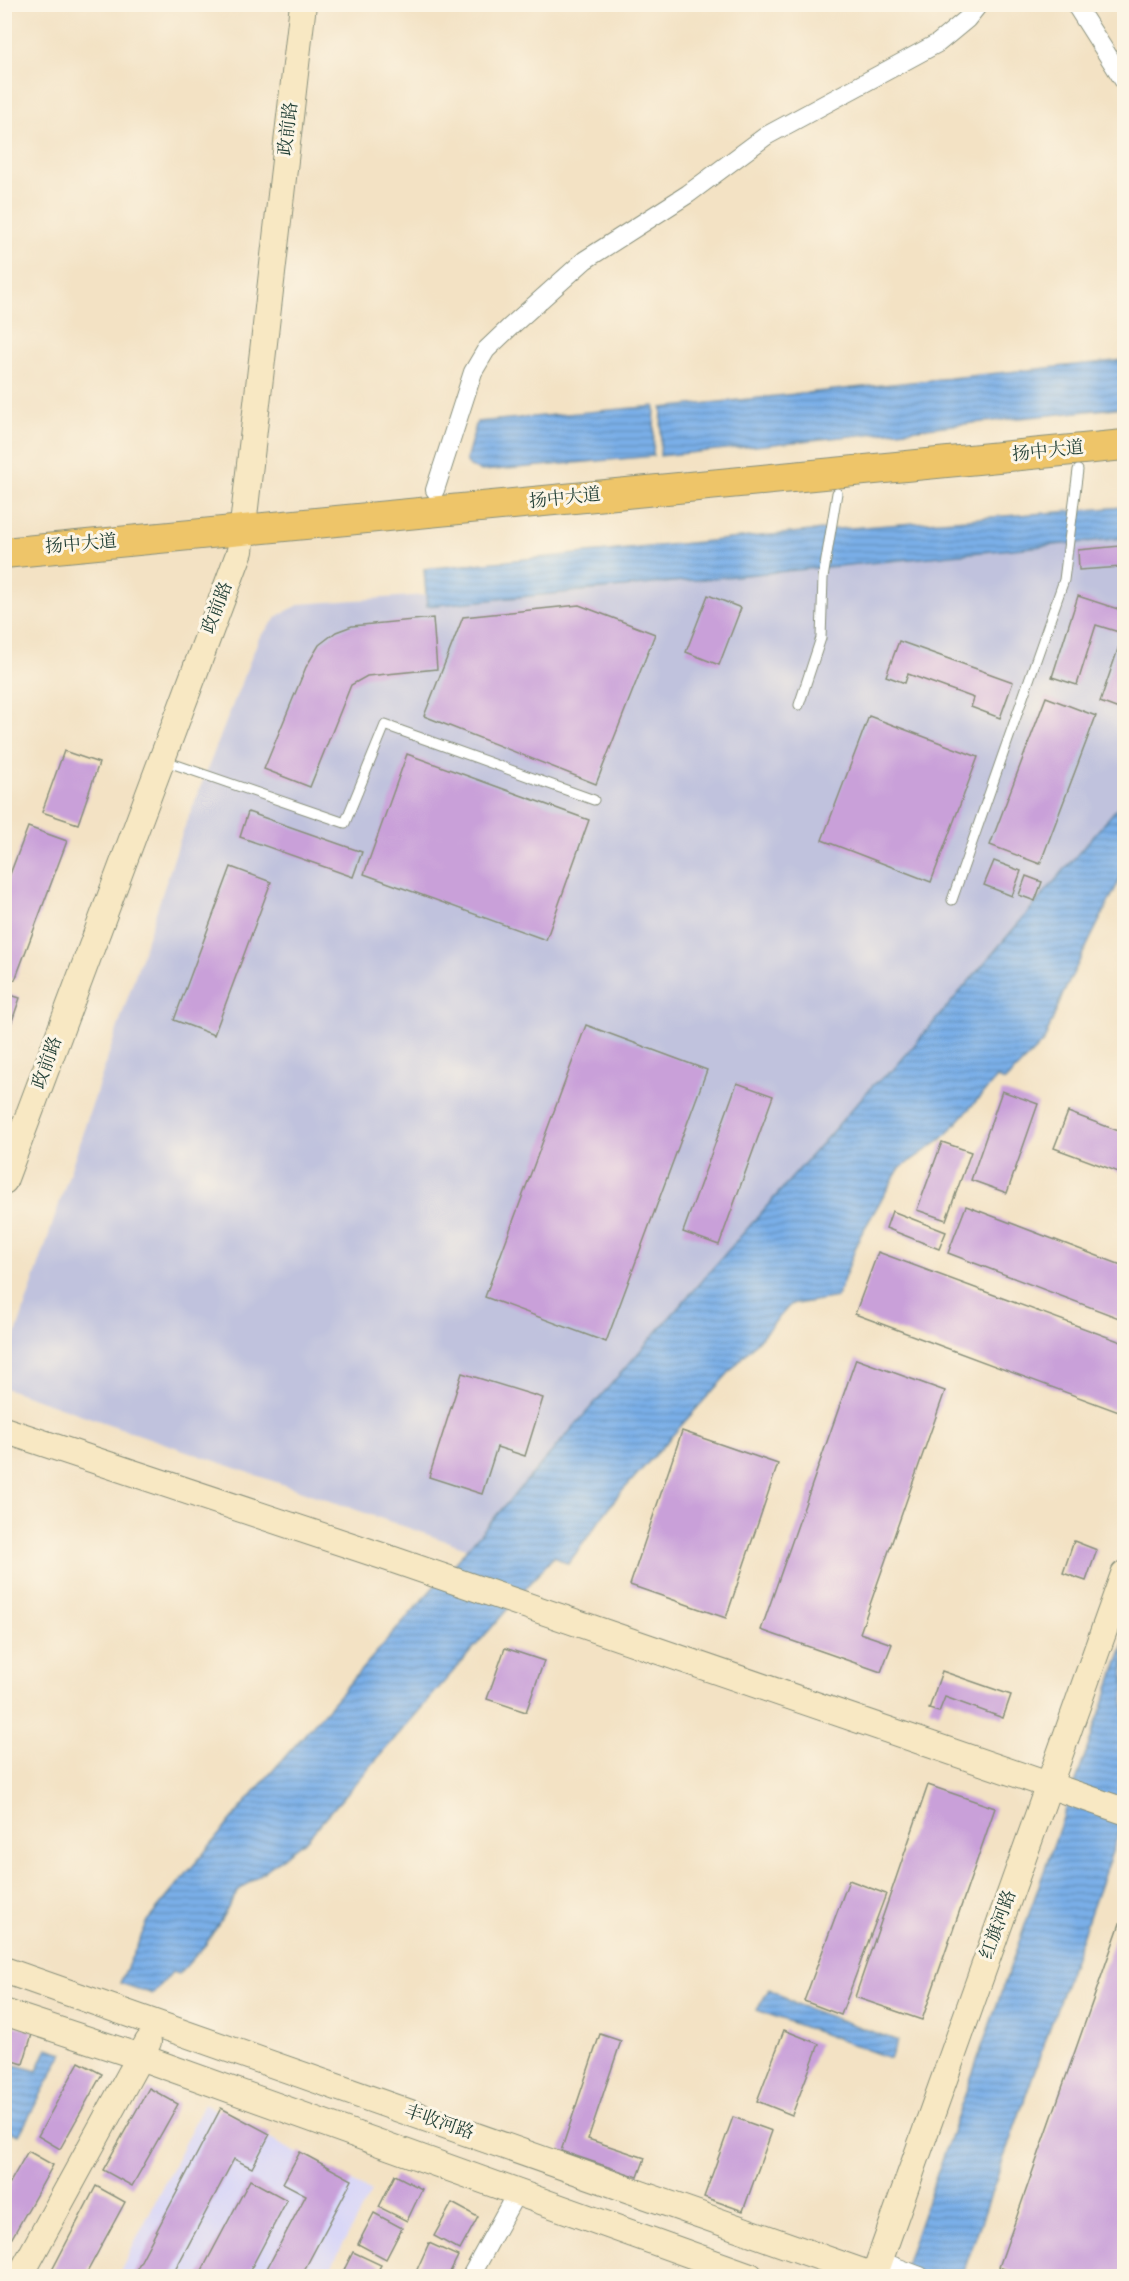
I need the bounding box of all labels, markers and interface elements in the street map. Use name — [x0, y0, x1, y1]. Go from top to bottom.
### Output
street label: 政前路 — [273, 101, 305, 157]
street label: 扬中大道 — [1011, 436, 1085, 468]
street label: 扬中大道 — [528, 483, 602, 515]
street label: 扬中大道 — [44, 529, 118, 561]
street label: 政前路 — [197, 578, 239, 638]
street label: 政前路 — [27, 1033, 69, 1093]
street label: 红旗河路 — [975, 1887, 1023, 1963]
street label: 丰收河路 — [401, 2099, 477, 2147]

